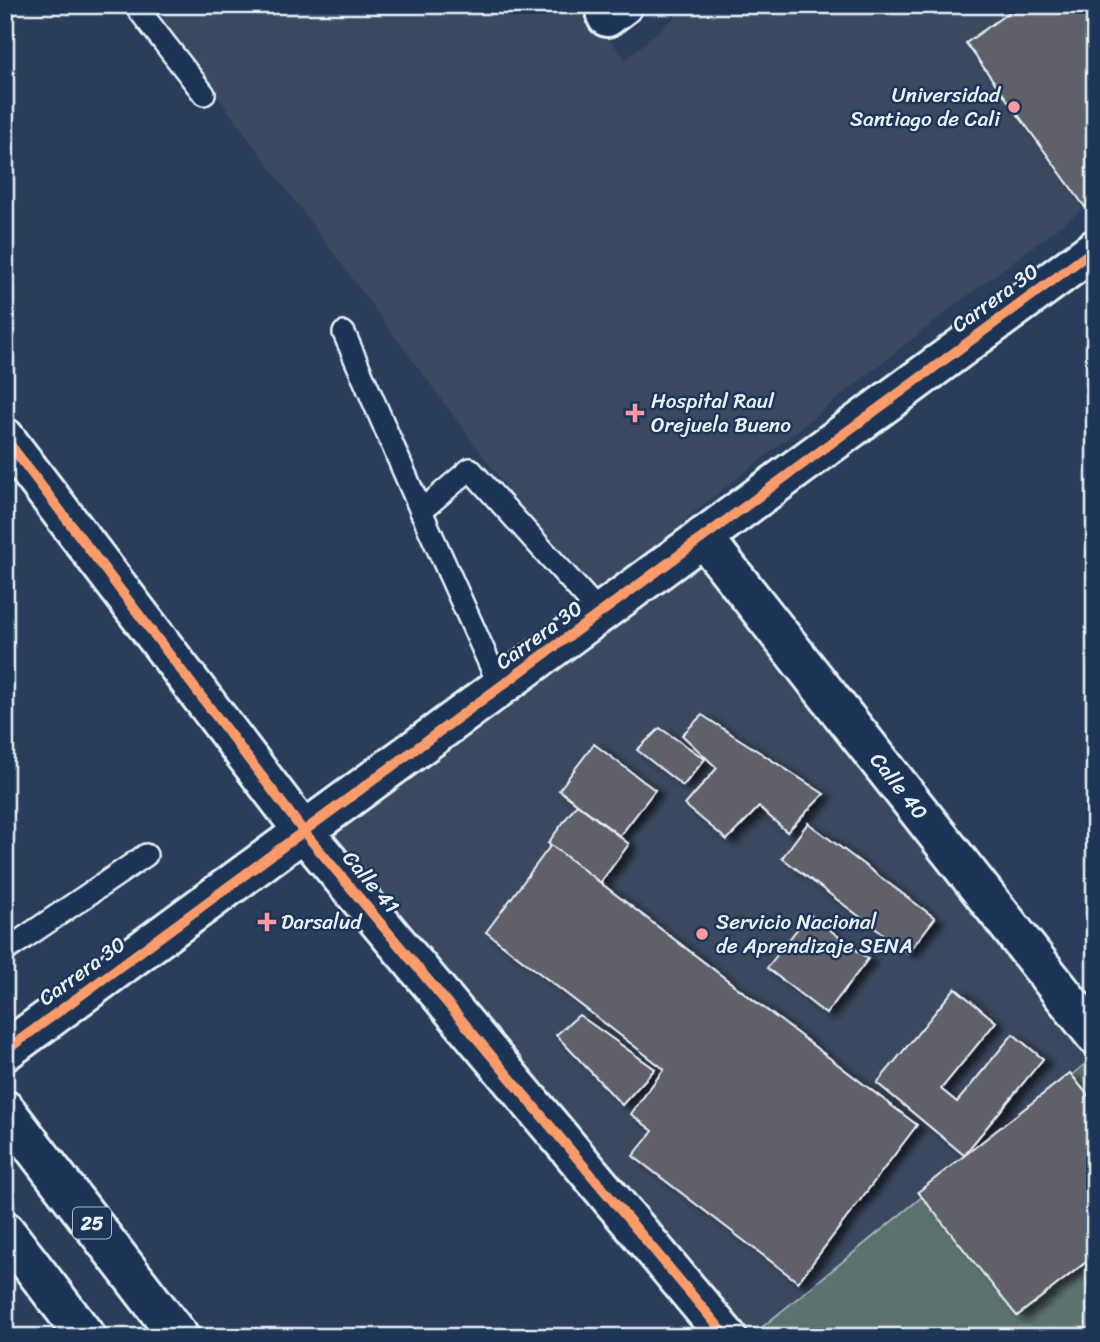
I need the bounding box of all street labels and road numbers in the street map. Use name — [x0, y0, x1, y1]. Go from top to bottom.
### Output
street label: Carrera 30 — [943, 253, 1047, 343]
street label: Carrera 30 — [487, 590, 591, 680]
street label: Calle 40 — [860, 744, 938, 829]
street label: Calle 41 — [333, 841, 409, 923]
street label: Carrera 30 — [30, 926, 134, 1016]
road number: 25 — [73, 1208, 111, 1238]

